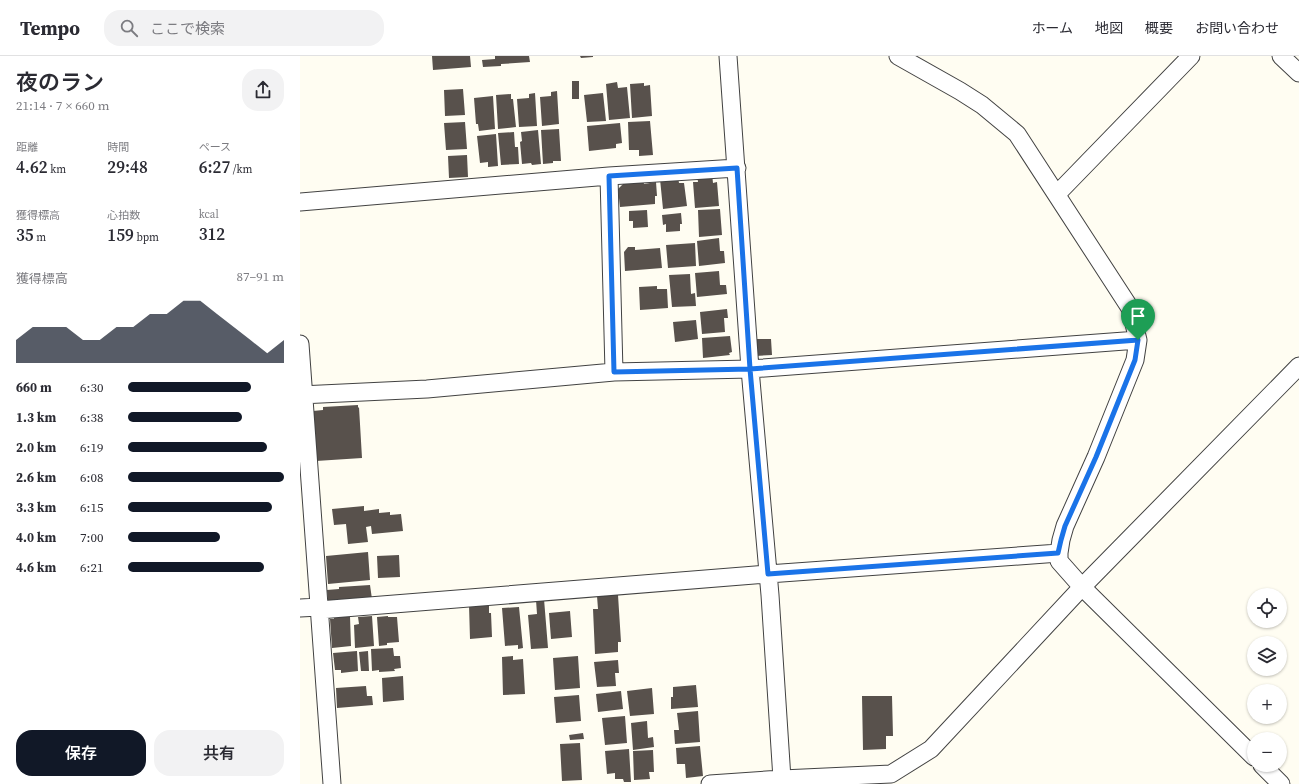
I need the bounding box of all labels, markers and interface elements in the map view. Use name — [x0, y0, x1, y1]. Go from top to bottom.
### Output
search box — [104, 10, 384, 46]
text: Tempo — [20, 15, 80, 41]
icon: search — [118, 17, 140, 39]
text: ここで検索 — [150, 18, 225, 39]
text: ホーム — [1031, 18, 1073, 38]
text: 地図 — [1095, 18, 1123, 38]
text: 概要 — [1145, 18, 1173, 38]
text: お問い合わせ — [1195, 18, 1279, 38]
text: 夜のラン — [16, 67, 104, 97]
button: share — [242, 69, 284, 111]
text: 21:14 · 7 × 660 m — [16, 97, 110, 114]
text: 距離 — [16, 140, 38, 155]
text: 時間 — [107, 140, 129, 155]
text: ペース — [199, 140, 231, 155]
text: 4.62 — [16, 155, 48, 179]
text: 29:48 — [107, 155, 148, 179]
text: 6:27 — [199, 155, 230, 179]
text: km — [48, 162, 66, 177]
text: /km — [230, 162, 252, 177]
text: kcal — [199, 207, 219, 222]
text: 獲得標高 — [16, 208, 60, 223]
text: 心拍数 — [107, 208, 140, 223]
text: 312 — [199, 222, 225, 246]
text: 35 — [16, 223, 34, 247]
text: 159 — [107, 223, 134, 247]
text: m — [34, 230, 46, 245]
text: bpm — [134, 230, 159, 245]
text: 87–91 m — [237, 268, 284, 285]
text: 獲得標高 — [16, 270, 68, 287]
pin — [1121, 299, 1155, 340]
icon: arrive — [1127, 305, 1149, 327]
text: 660 m — [16, 379, 52, 396]
text: 6:30 — [80, 379, 103, 396]
text: 1.3 km — [16, 409, 56, 426]
text: 6:38 — [80, 409, 103, 426]
text: 2.0 km — [16, 439, 56, 456]
text: 6:19 — [80, 439, 103, 456]
text: 2.6 km — [16, 469, 56, 486]
text: 6:08 — [80, 469, 103, 486]
text: 3.3 km — [16, 499, 56, 516]
text: 6:15 — [80, 499, 103, 516]
text: 4.0 km — [16, 529, 56, 546]
text: 7:00 — [80, 529, 103, 546]
text: 4.6 km — [16, 559, 56, 576]
text: 6:21 — [80, 559, 103, 576]
map controls — [1247, 588, 1287, 772]
button: locate — [1247, 588, 1287, 628]
button: layers — [1247, 636, 1287, 676]
button: + — [1247, 684, 1287, 724]
button: 保存 — [16, 730, 146, 776]
button: 共有 — [154, 730, 284, 776]
button: − — [1247, 732, 1287, 772]

